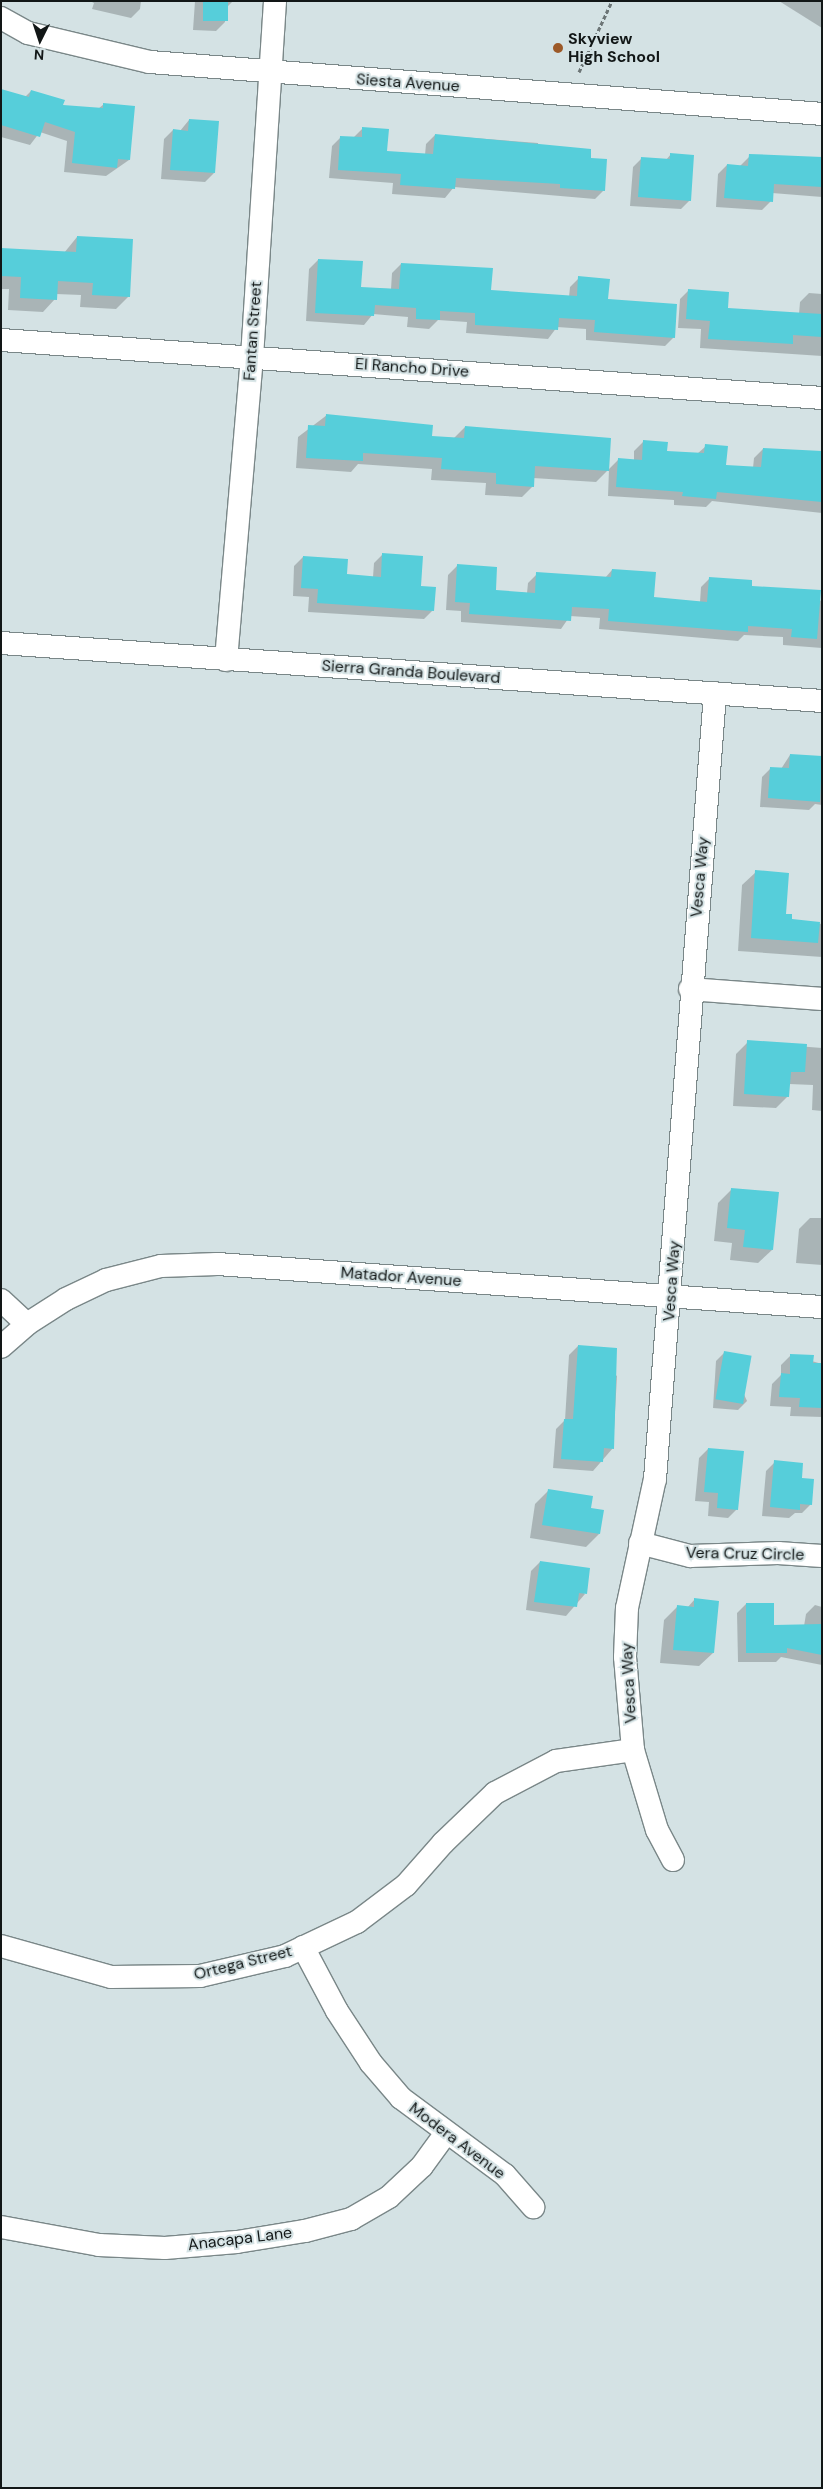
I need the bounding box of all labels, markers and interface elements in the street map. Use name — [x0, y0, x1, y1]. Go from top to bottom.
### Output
north arrow — [15, 15, 65, 65]
place label: Skyview High School — [568, 29, 660, 67]
marker: Skyview High School — [552, 42, 564, 54]
text: N — [33, 46, 45, 64]
street label: Siesta Avenue — [356, 70, 460, 96]
street label: Fantan Street — [240, 281, 266, 381]
street label: El Rancho Drive — [354, 354, 470, 382]
street label: Sierra Granda Boulevard — [321, 656, 501, 688]
street label: Vesca Way — [687, 836, 713, 918]
street label: Vesca Way — [660, 1240, 684, 1322]
street label: Matador Avenue — [340, 1263, 462, 1291]
street label: Vera Cruz Circle — [686, 1543, 804, 1565]
street label: Vesca Way — [617, 1642, 641, 1724]
street label: Ortega Street — [192, 1942, 294, 1984]
street label: Modera Avenue — [405, 2099, 509, 2183]
street label: Anacapa Lane — [187, 2223, 293, 2255]

